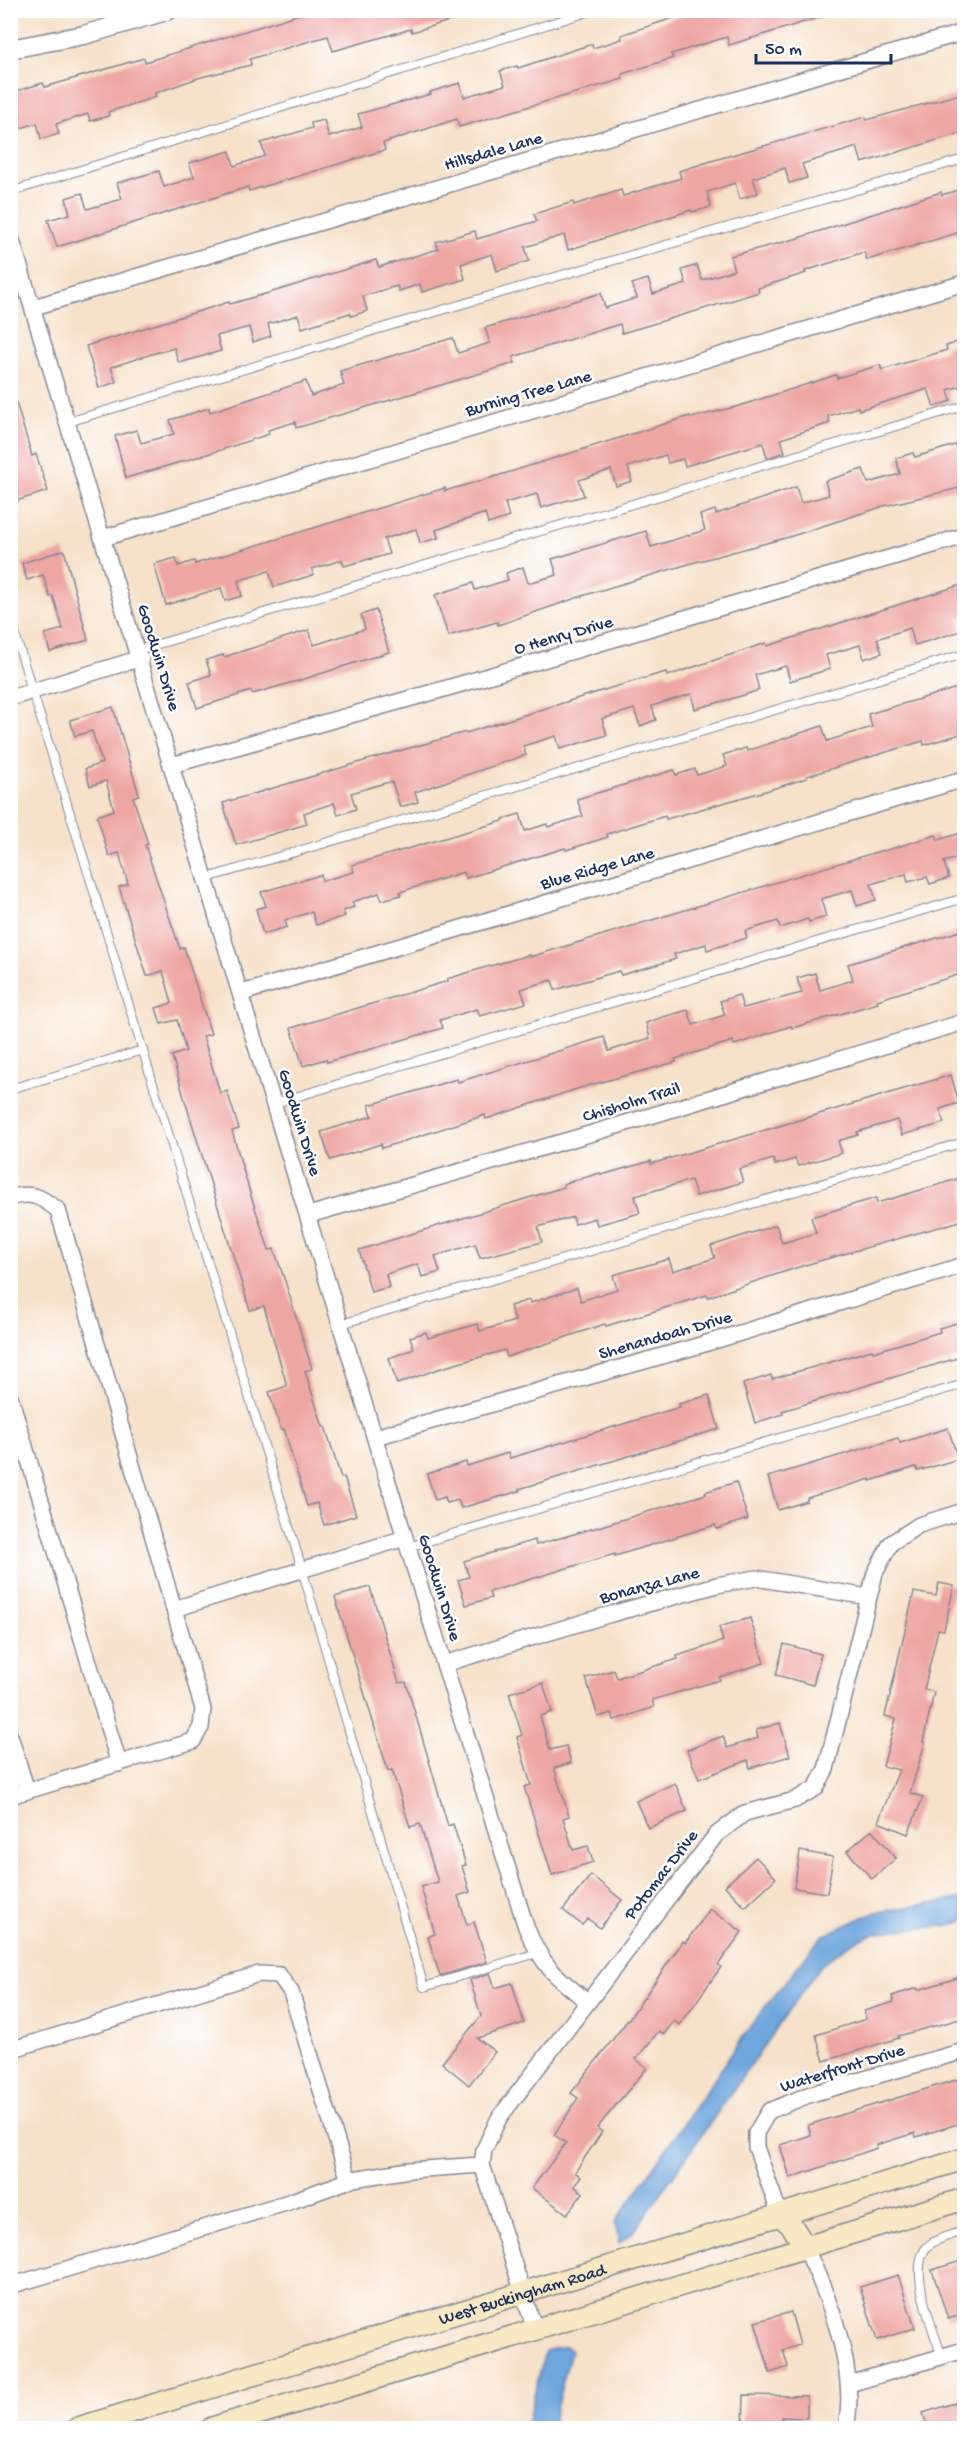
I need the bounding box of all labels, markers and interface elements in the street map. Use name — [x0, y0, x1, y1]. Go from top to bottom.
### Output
scale bar — [756, 27, 891, 65]
text: 50 m — [765, 40, 802, 61]
street label: Hillsdale Lane — [442, 128, 546, 176]
street label: Burning Tree Lane — [462, 366, 595, 423]
street label: Goodwin Drive — [131, 602, 184, 714]
street label: O Henry Drive — [512, 612, 616, 661]
street label: Blue Ridge Lane — [537, 843, 658, 896]
street label: Goodwin Drive — [272, 1067, 325, 1179]
street label: Chisholm Trail — [580, 1079, 683, 1128]
street label: Shenandoah Drive — [597, 1307, 735, 1365]
street label: Goodwin Drive — [412, 1532, 465, 1644]
street label: Bonanza Lane — [597, 1563, 702, 1610]
street label: Potomac Drive — [620, 1826, 704, 1925]
street label: Waterfront Drive — [778, 2040, 908, 2098]
street label: West Buckingham Road — [437, 2260, 610, 2331]

